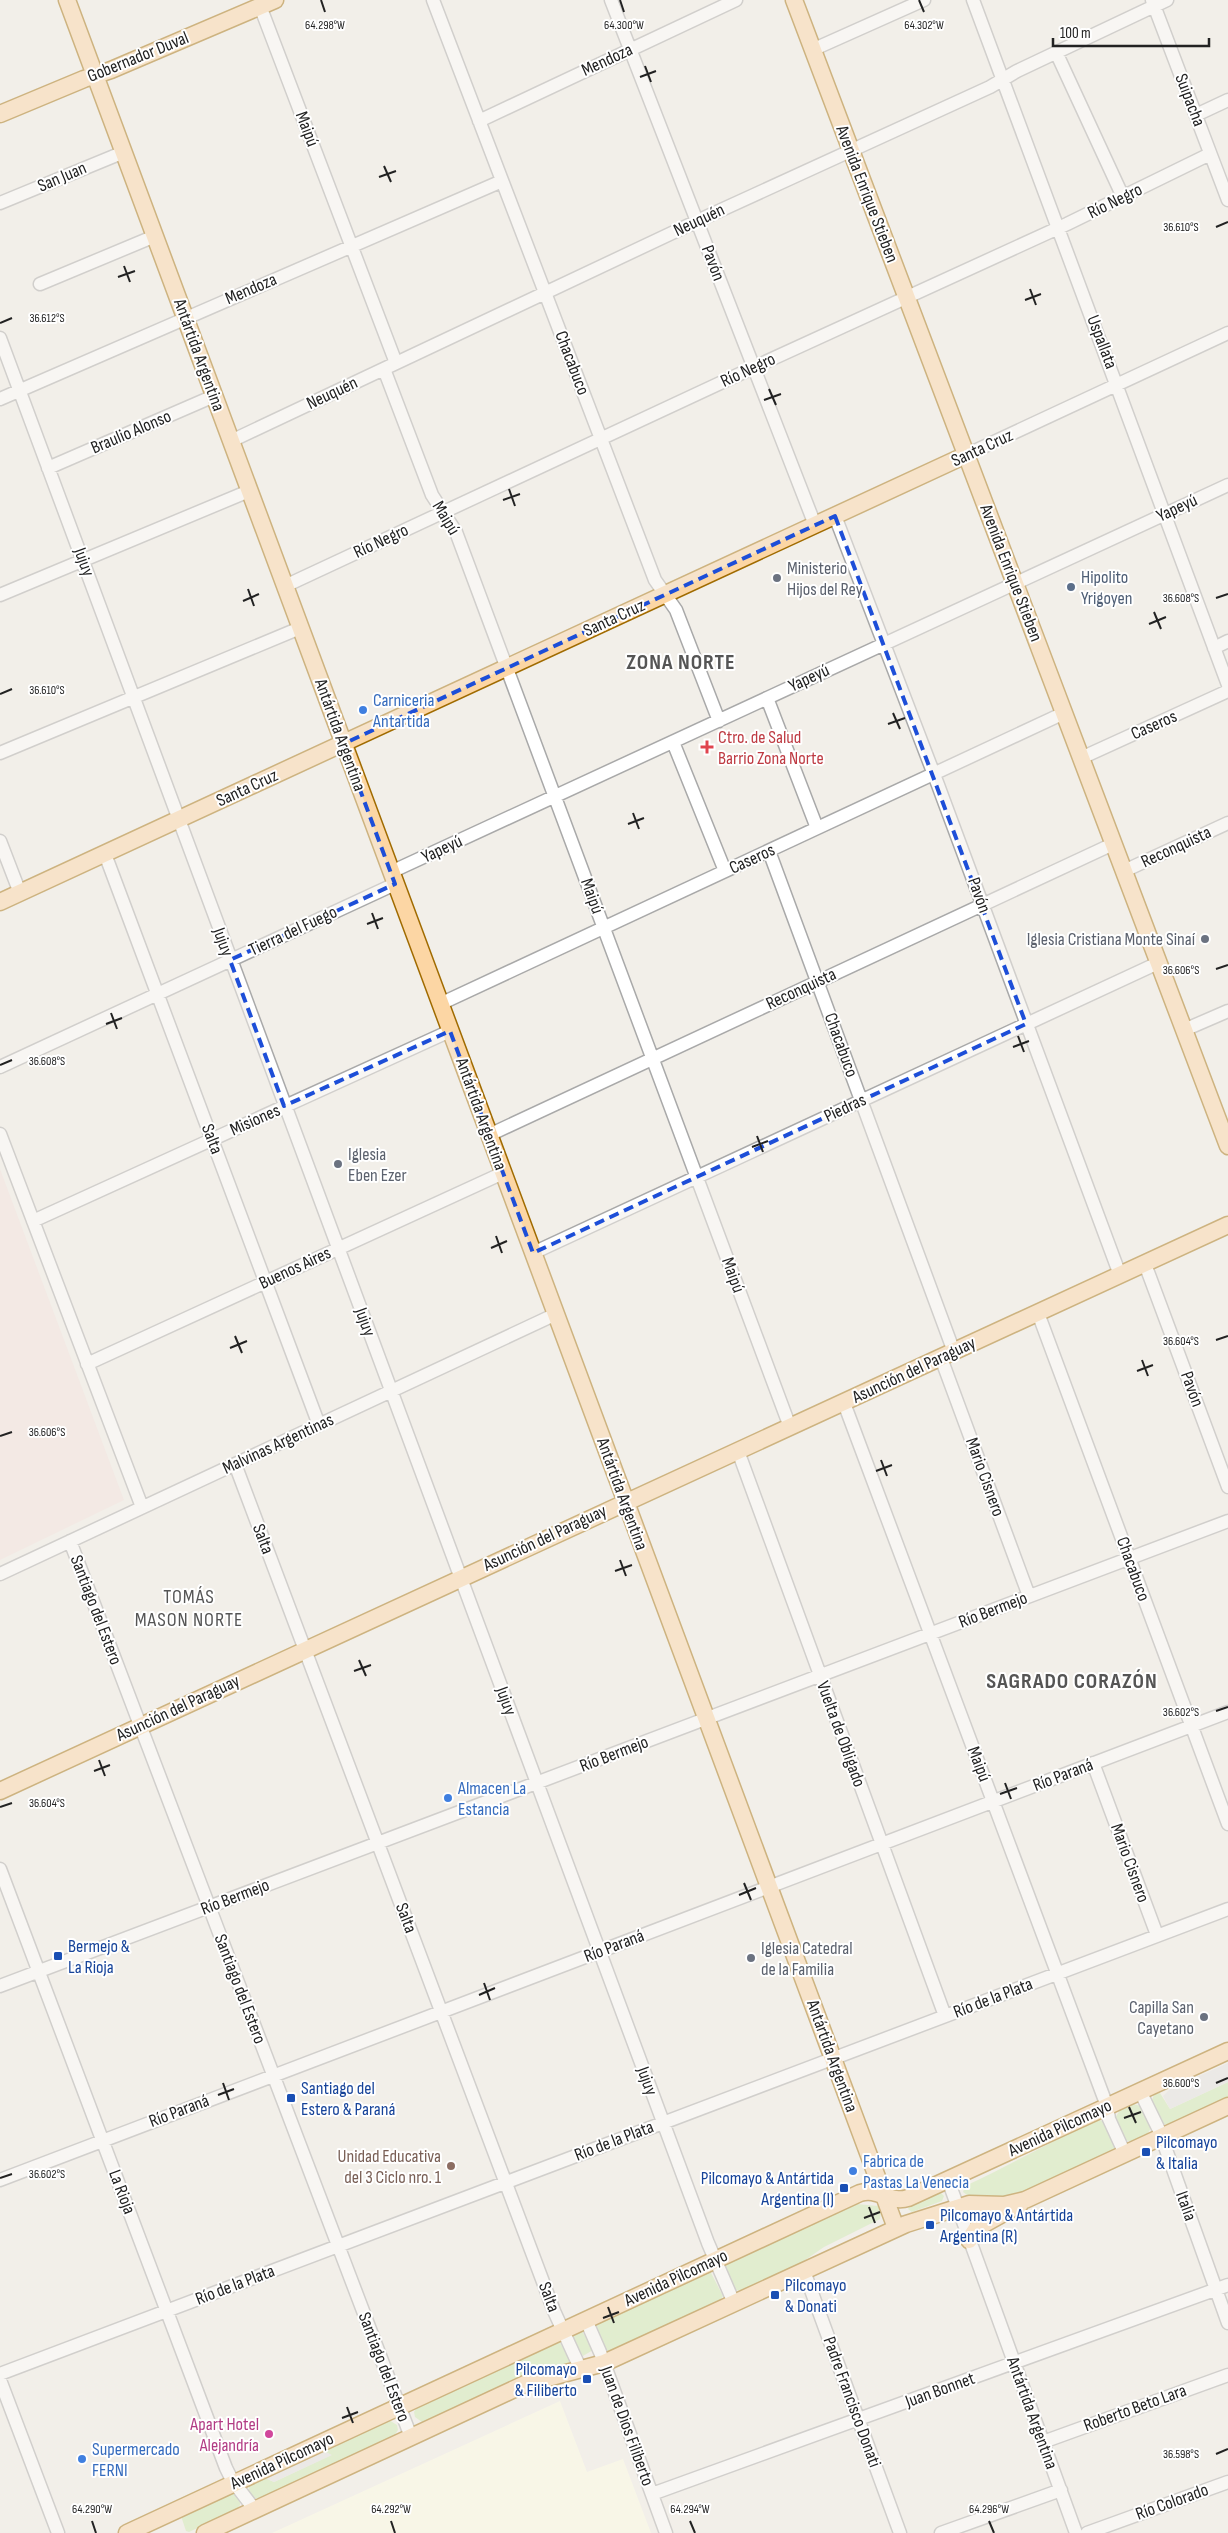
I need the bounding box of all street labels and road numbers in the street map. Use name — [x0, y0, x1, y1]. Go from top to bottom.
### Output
street label: Gobernador Duval — [84, 27, 192, 87]
street label: Mendoza — [578, 39, 636, 81]
street label: Suipacha — [1170, 71, 1210, 129]
street label: Maipú — [291, 108, 323, 150]
street label: Avenida Enrique Stieben — [831, 122, 903, 265]
street label: San Juan — [34, 157, 90, 197]
street label: Río Negro — [1084, 179, 1146, 223]
street label: Neuquén — [670, 199, 728, 241]
street label: Pavón — [697, 242, 729, 284]
street label: Mendoza — [222, 269, 280, 309]
street label: Antártida Argentina — [169, 295, 229, 414]
street label: Uspallata — [1082, 312, 1122, 372]
street label: Chacabuco — [550, 328, 594, 398]
street label: Río Negro — [717, 348, 779, 392]
street label: Neuquén — [303, 372, 361, 414]
street label: Braulio Alonso — [88, 406, 174, 458]
street label: Santa Cruz — [948, 424, 1017, 471]
street label: Yapeyú — [1153, 489, 1201, 527]
street label: Maipú — [428, 497, 464, 539]
street label: Avenida Enrique Stieben — [975, 501, 1047, 644]
street label: Río Negro — [350, 519, 412, 563]
street label: Jujuy — [69, 544, 99, 579]
street label: Santa Cruz — [580, 594, 649, 641]
street label: Yapeyú — [785, 659, 833, 697]
street label: Antártida Argentina — [310, 675, 370, 794]
street label: Caseros — [1128, 706, 1180, 744]
street label: Santa Cruz — [213, 764, 282, 811]
street label: Reconquista — [1138, 822, 1214, 872]
street label: Yapeyú — [418, 830, 466, 868]
street label: Caseros — [726, 839, 778, 879]
street label: Pavón — [963, 874, 995, 916]
street label: Maipú — [576, 876, 608, 916]
street label: Tierra del Fuego — [246, 901, 340, 961]
street label: Jujuy — [208, 924, 238, 959]
street label: Reconquista — [763, 964, 839, 1014]
street label: Chacabuco — [820, 1010, 862, 1080]
street label: Antártida Argentina — [451, 1054, 511, 1173]
street label: Piedras — [821, 1089, 869, 1127]
street label: Misiones — [227, 1100, 283, 1140]
street label: Salta — [197, 1121, 227, 1157]
street label: Buenos Aires — [256, 1242, 334, 1294]
street label: Maipú — [717, 1255, 749, 1295]
street label: Jujuy — [350, 1304, 380, 1339]
street label: Asunción del Paraguay — [848, 1332, 979, 1408]
street label: Pavón — [1176, 1368, 1208, 1410]
street label: Malvinas Argentinas — [219, 1409, 337, 1479]
street label: Antártida Argentina — [592, 1434, 652, 1553]
street label: Mario Cisnero — [961, 1435, 1009, 1519]
street label: Asunción del Paraguay — [479, 1500, 610, 1576]
street label: Salta — [248, 1521, 278, 1557]
street label: Chacabuco — [1112, 1534, 1154, 1604]
street label: Santiago del Estero — [66, 1552, 126, 1668]
street label: Río Bermejo — [956, 1587, 1030, 1633]
street label: Asunción del Paraguay — [112, 1670, 243, 1746]
street label: Vuelta de Obligado — [812, 1678, 870, 1790]
street label: Jujuy — [491, 1683, 521, 1718]
street label: Río Bermejo — [577, 1731, 651, 1777]
street label: Maipú — [963, 1743, 995, 1785]
street label: Río Paraná — [1030, 1754, 1096, 1796]
street label: Mario Cisnero — [1106, 1821, 1154, 1905]
street label: Río Bermejo — [198, 1874, 272, 1920]
street label: Salta — [391, 1900, 421, 1936]
street label: Río Paraná — [581, 1925, 647, 1967]
street label: Santiago del Estero — [210, 1931, 270, 2047]
street label: Río de la Plata — [951, 1973, 1036, 2023]
street label: Antártida Argentina — [802, 1996, 862, 2115]
street label: Jujuy — [632, 2063, 662, 2098]
street label: Río Paraná — [146, 2090, 212, 2132]
street label: Avenida Pilcomayo — [1004, 2095, 1115, 2161]
street label: Río de la Plata — [572, 2116, 657, 2166]
street label: La Rioja — [104, 2167, 140, 2217]
street label: Italia — [1171, 2188, 1201, 2224]
street label: Avenida Pilcomayo — [620, 2245, 731, 2311]
street label: Río de la Plata — [193, 2260, 278, 2310]
street label: Salta — [534, 2279, 564, 2315]
street label: Santiago del Estero — [354, 2309, 414, 2425]
street label: Padre Francisco Donati — [819, 2334, 885, 2470]
street label: Antártida Argentina — [1002, 2353, 1062, 2472]
street label: Juan de Dios Filiberto — [595, 2362, 658, 2489]
street label: Juan Bonnet — [902, 2368, 978, 2413]
street label: Roberto Beto Lara — [1081, 2380, 1189, 2436]
street label: Avenida Pilcomayo — [226, 2428, 337, 2494]
street label: Río Colorado — [1133, 2479, 1211, 2525]

